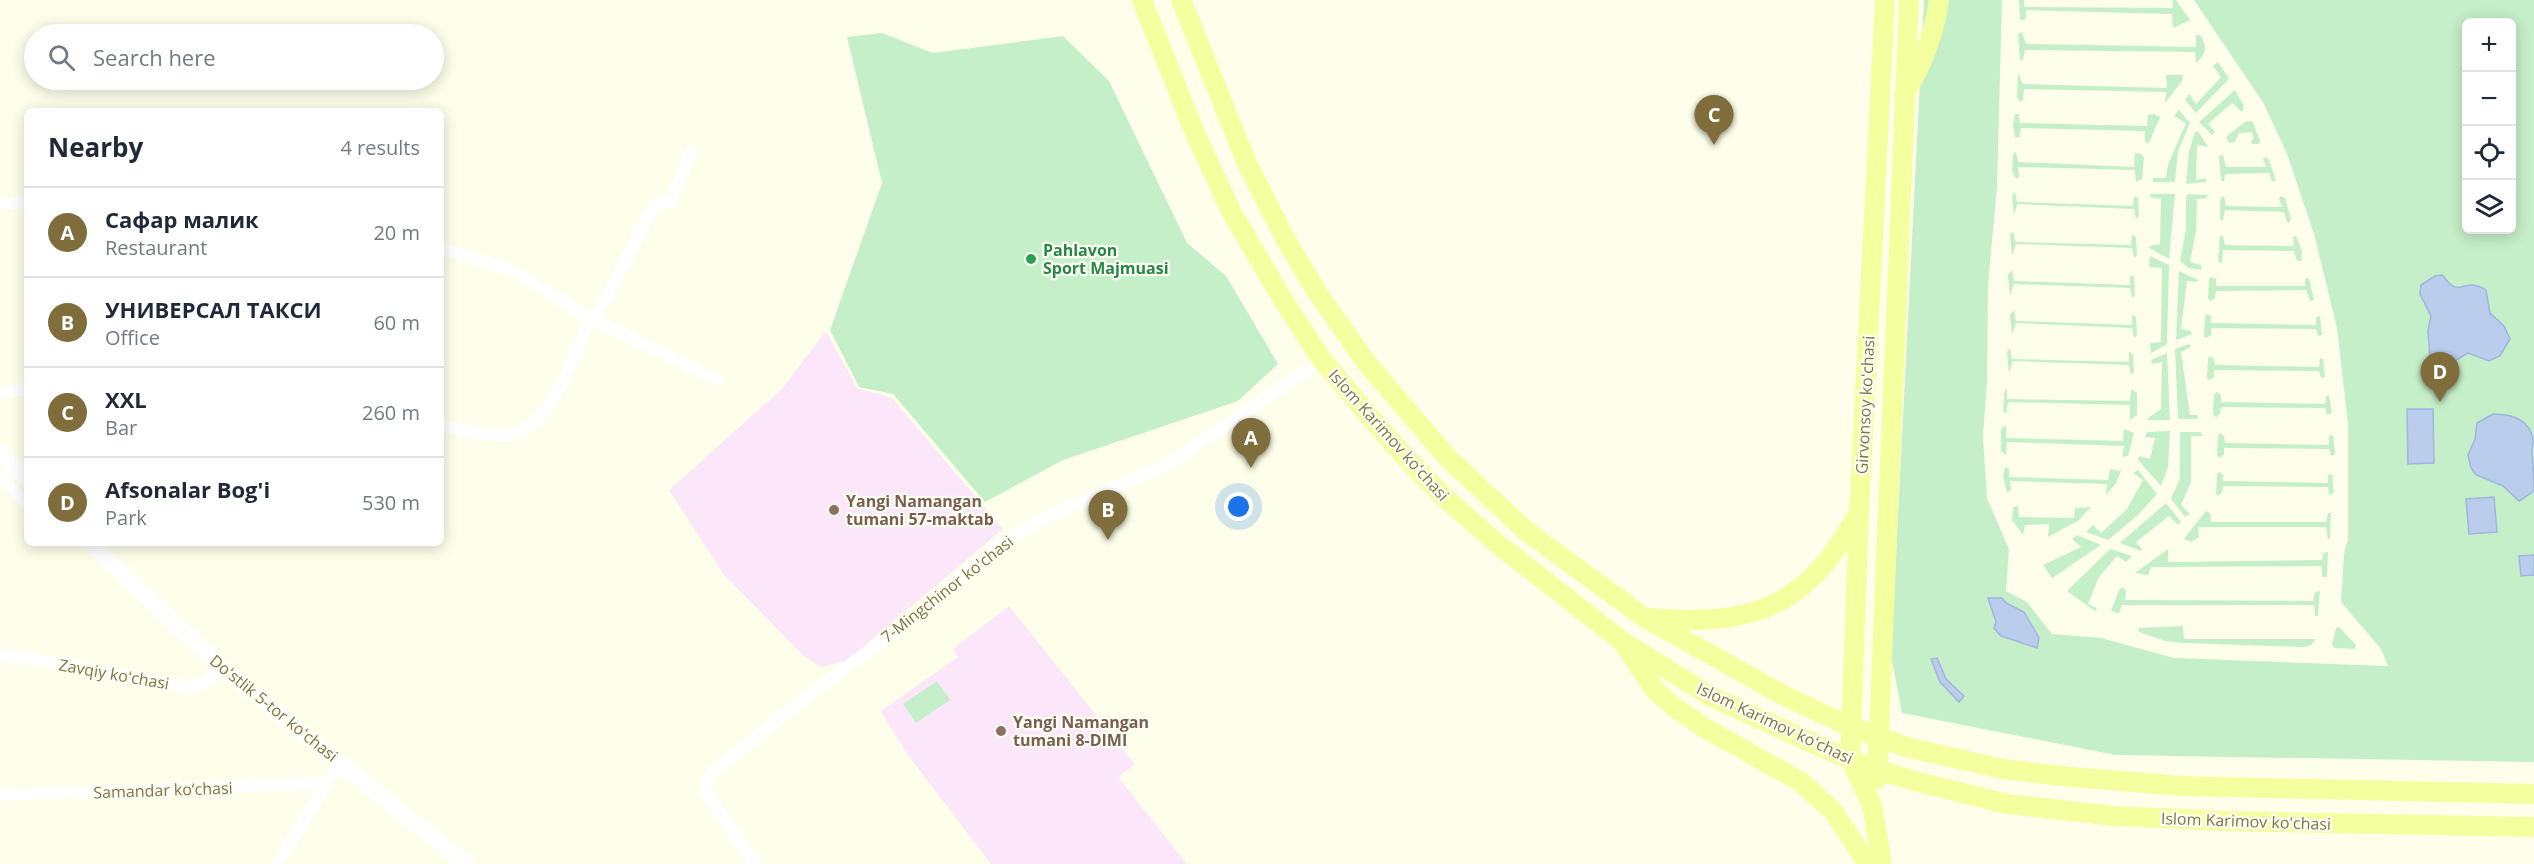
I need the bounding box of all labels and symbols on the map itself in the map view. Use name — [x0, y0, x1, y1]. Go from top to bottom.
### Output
pin: C — [1694, 96, 1734, 145]
place label: Pahlavon Sport Majmuasi — [1043, 239, 1169, 279]
marker: Pahlavon Sport Majmuasi — [1024, 252, 1038, 266]
street label: Girvonsoy koʻchasi — [1850, 335, 1880, 475]
pin: D — [2420, 352, 2460, 402]
street label: Islom Karimov koʻchasi — [1324, 364, 1454, 506]
pin: A — [1232, 418, 1270, 468]
place label: Yangi Namangan tumani 57-maktab — [846, 490, 994, 530]
pin: B — [1088, 490, 1128, 540]
your location — [1224, 492, 1253, 521]
marker: Yangi Namangan tumani 57-maktab — [827, 503, 841, 517]
street label: 7-Mingchinor ko'chasi — [876, 530, 1018, 648]
street label: Doʻstlik 5-tor koʻchasi — [205, 650, 343, 766]
street label: Zavqiy koʻchasi — [57, 653, 171, 695]
street label: Islom Karimov koʻchasi — [1693, 677, 1857, 769]
place label: Yangi Namangan tumani 8-DIMI — [1013, 711, 1149, 751]
marker: Yangi Namangan tumani 8-DIMI — [994, 724, 1008, 738]
street label: Samandar ko‘chasi — [93, 777, 233, 803]
street label: Islom Karimov koʻchasi — [2161, 807, 2331, 835]

